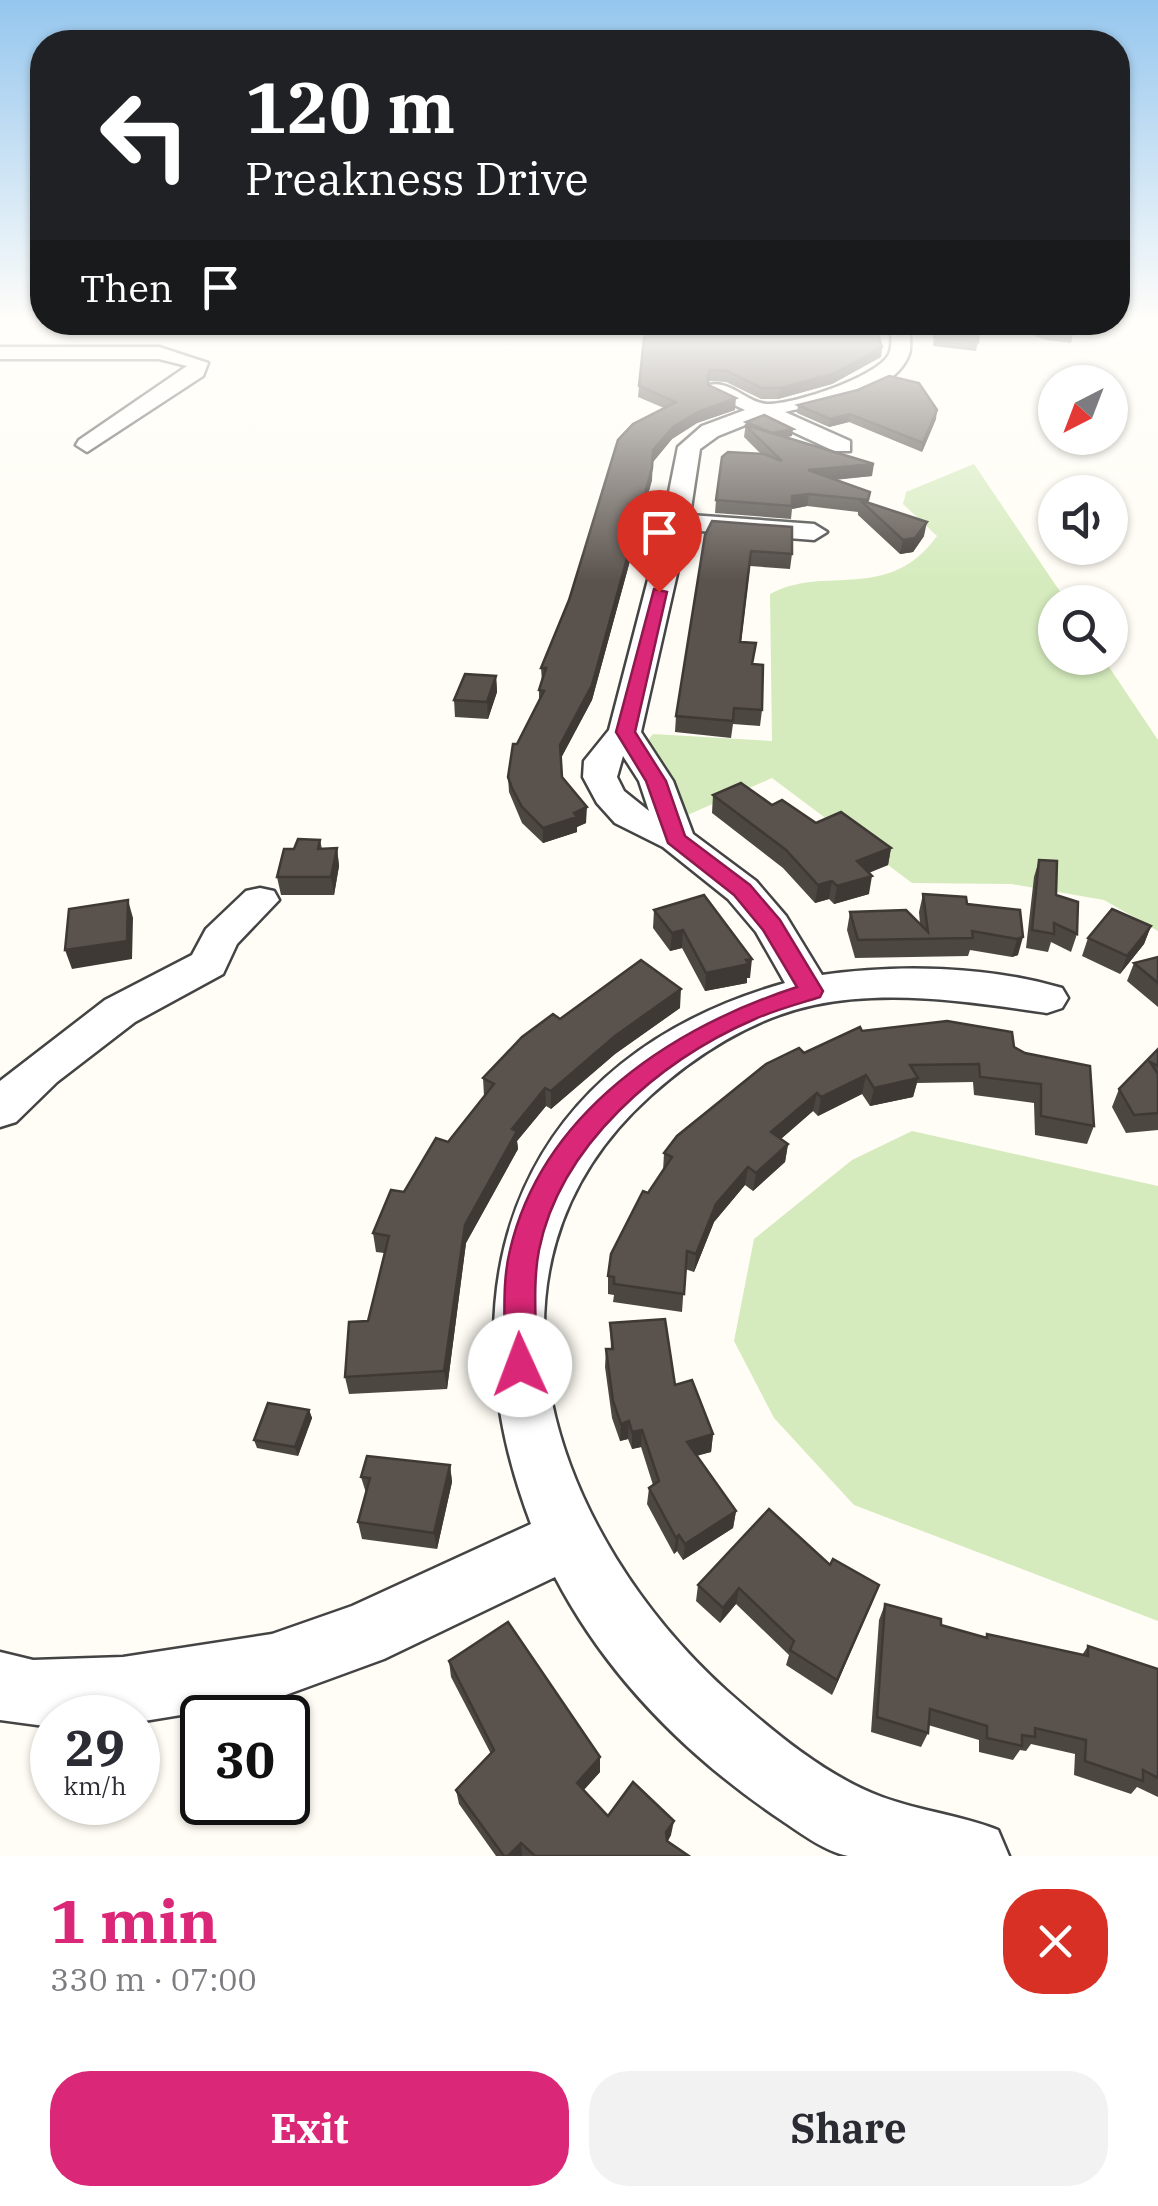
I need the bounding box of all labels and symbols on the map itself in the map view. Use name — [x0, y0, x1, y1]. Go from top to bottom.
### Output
north arrow — [1038, 365, 1128, 455]
pin — [617, 490, 702, 593]
position arrow — [468, 1313, 572, 1417]
speed limit sign: 30 — [180, 1695, 310, 1825]

